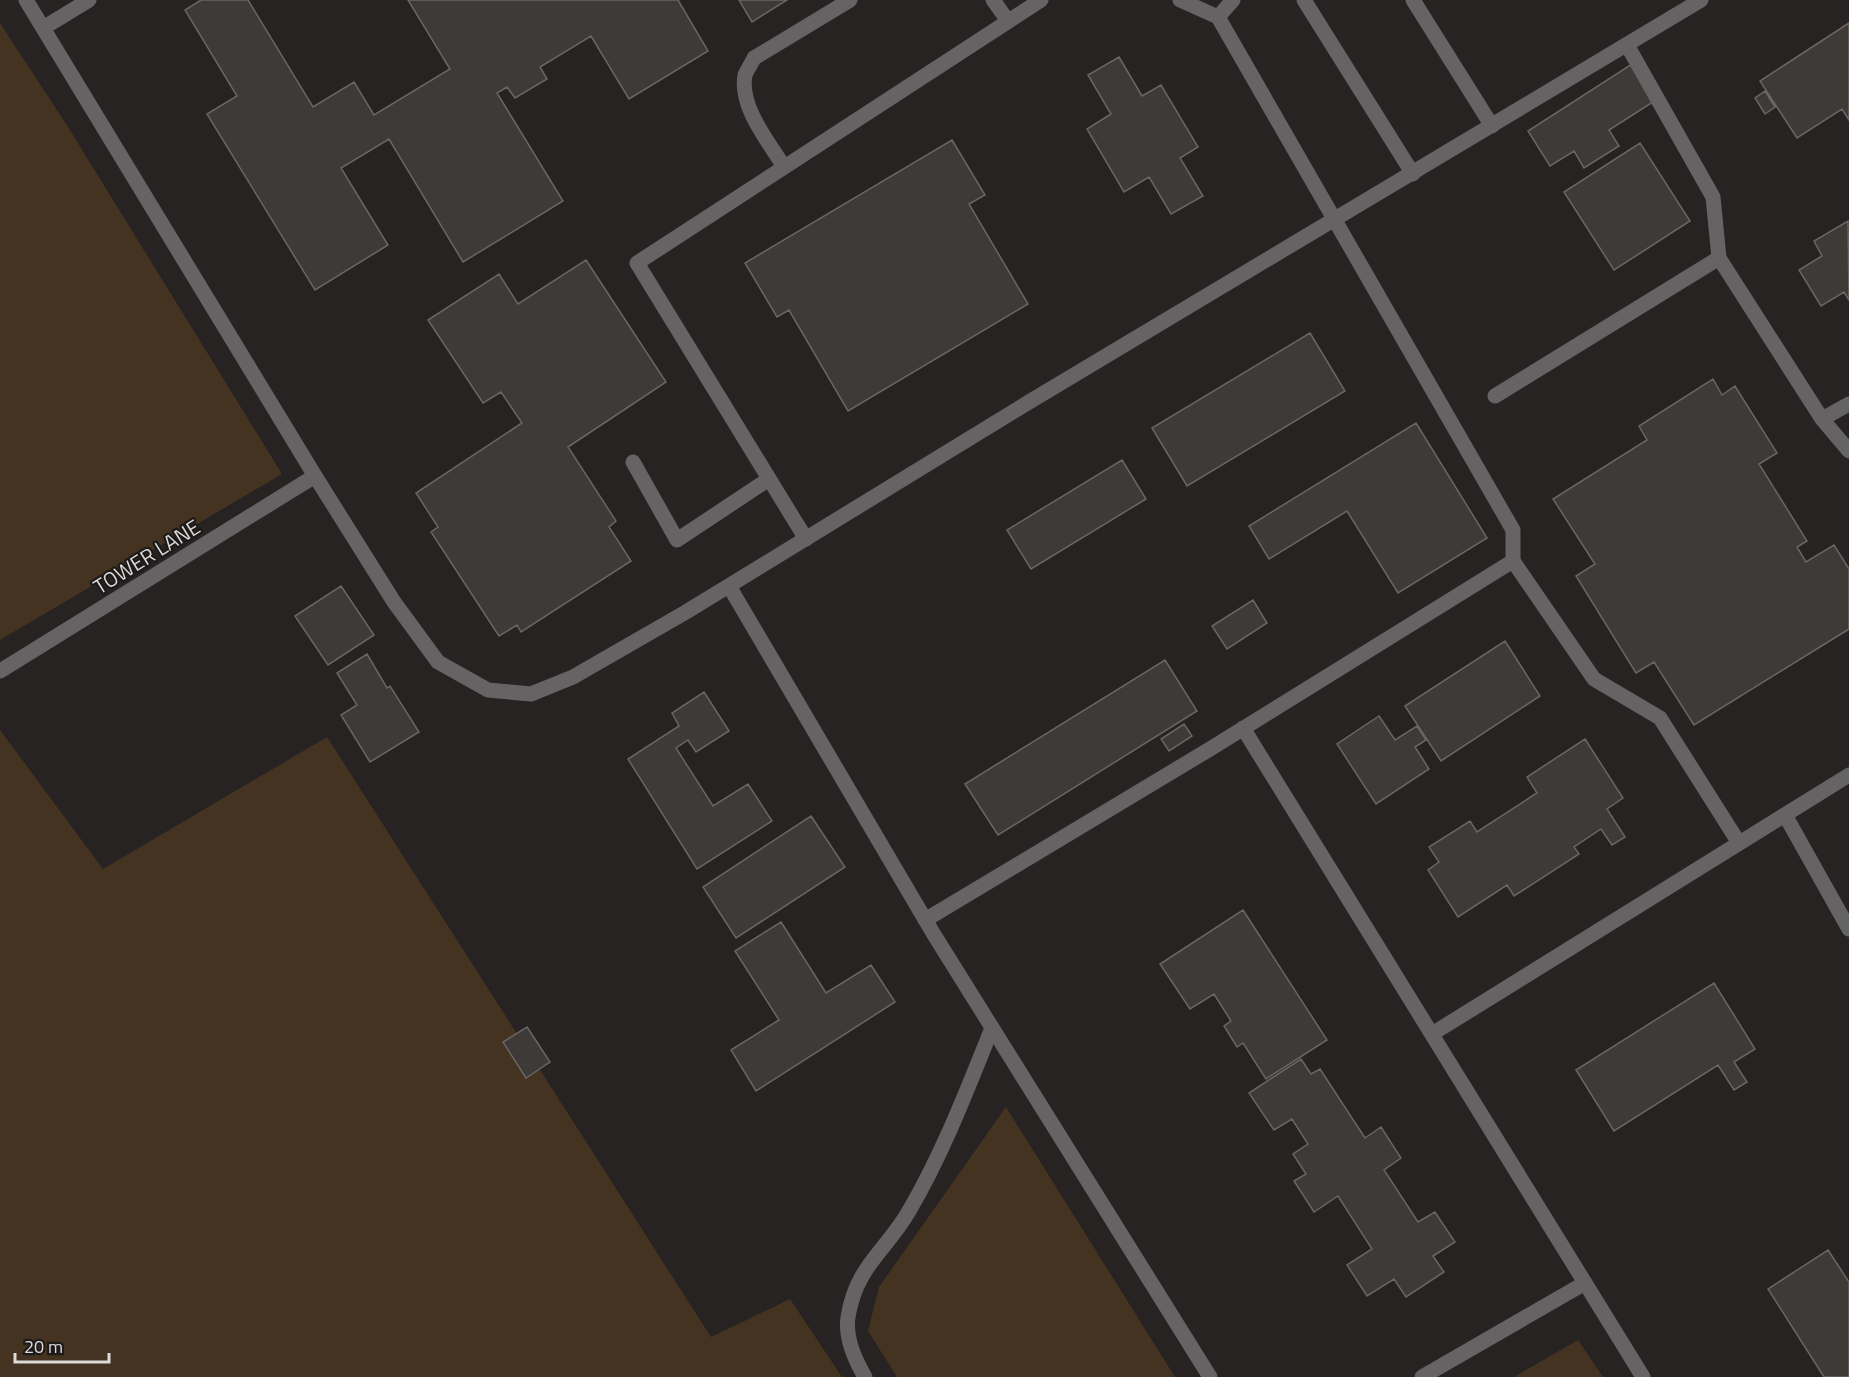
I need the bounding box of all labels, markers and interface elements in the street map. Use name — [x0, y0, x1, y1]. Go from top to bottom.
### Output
street label: TOWER LANE — [87, 511, 206, 602]
scale bar — [15, 1326, 110, 1364]
text: 20 m — [24, 1333, 63, 1360]

